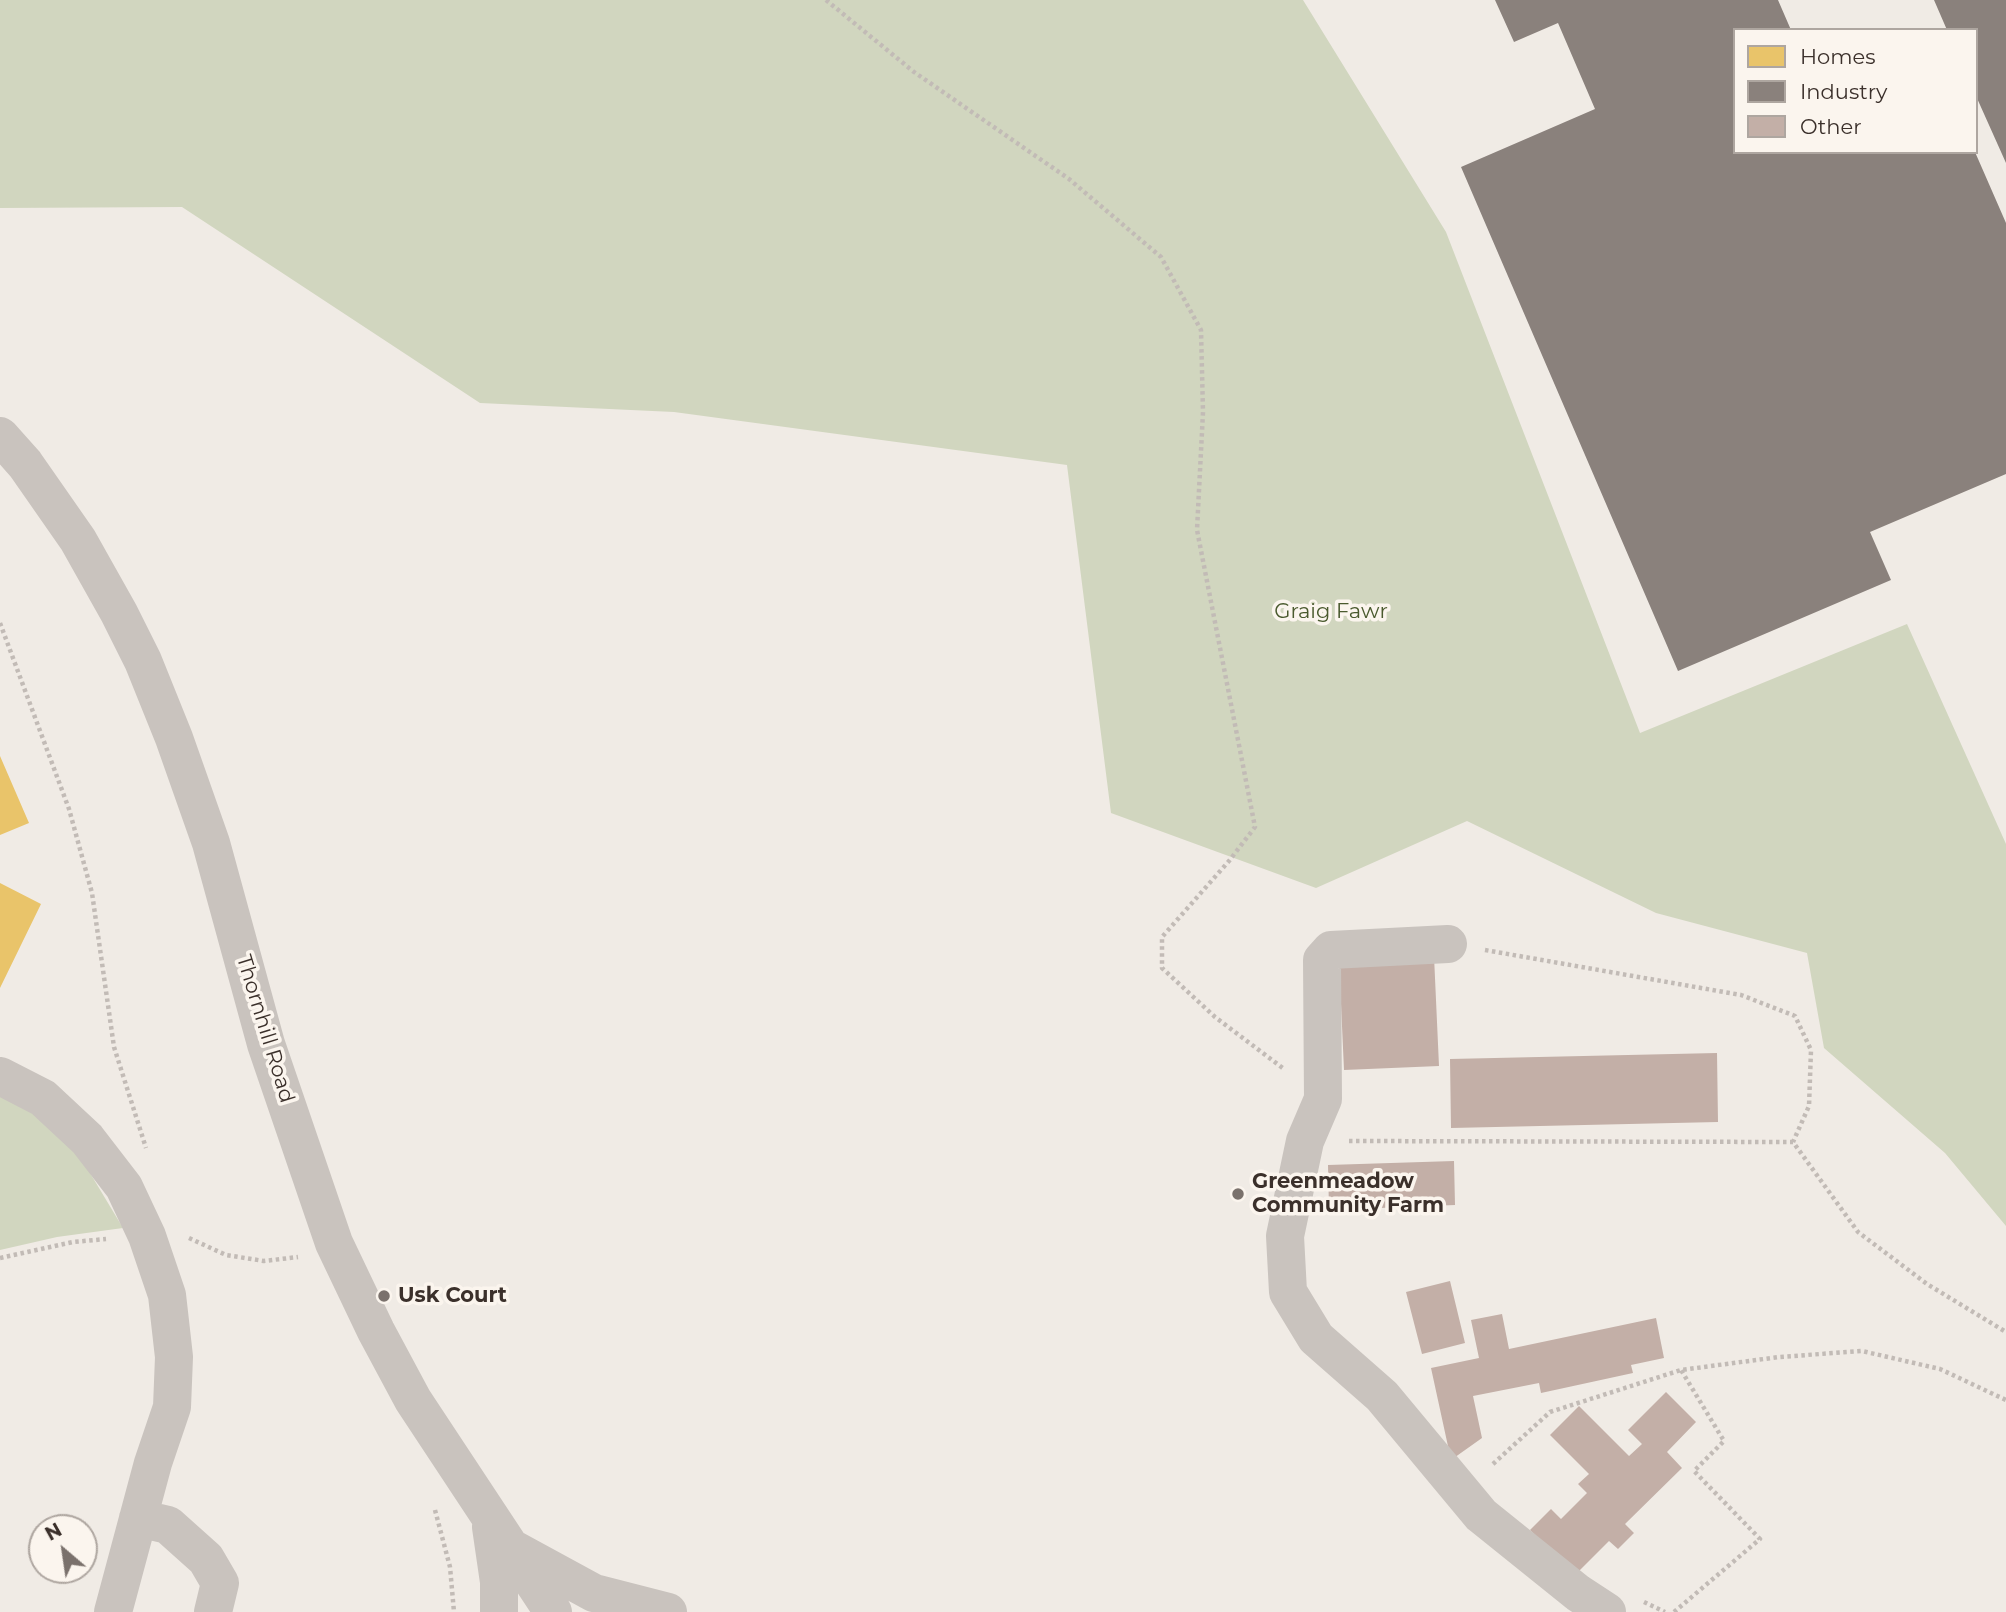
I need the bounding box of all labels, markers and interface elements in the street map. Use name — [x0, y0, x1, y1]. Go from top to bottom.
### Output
legend — [1733, 28, 1978, 154]
text: Homes — [1800, 44, 1875, 69]
text: Industry — [1800, 79, 1887, 104]
text: Other — [1800, 114, 1862, 139]
park label: Graig Fawr — [1274, 599, 1388, 625]
street label: Thornhill Road — [231, 952, 299, 1106]
place label: Greenmeadow Community Farm — [1252, 1169, 1444, 1219]
marker: Greenmeadow Community Farm — [1230, 1186, 1246, 1202]
place label: Usk Court — [398, 1283, 507, 1309]
marker: Usk Court — [376, 1288, 392, 1304]
north arrow — [28, 1514, 98, 1584]
text: N — [41, 1518, 66, 1546]

